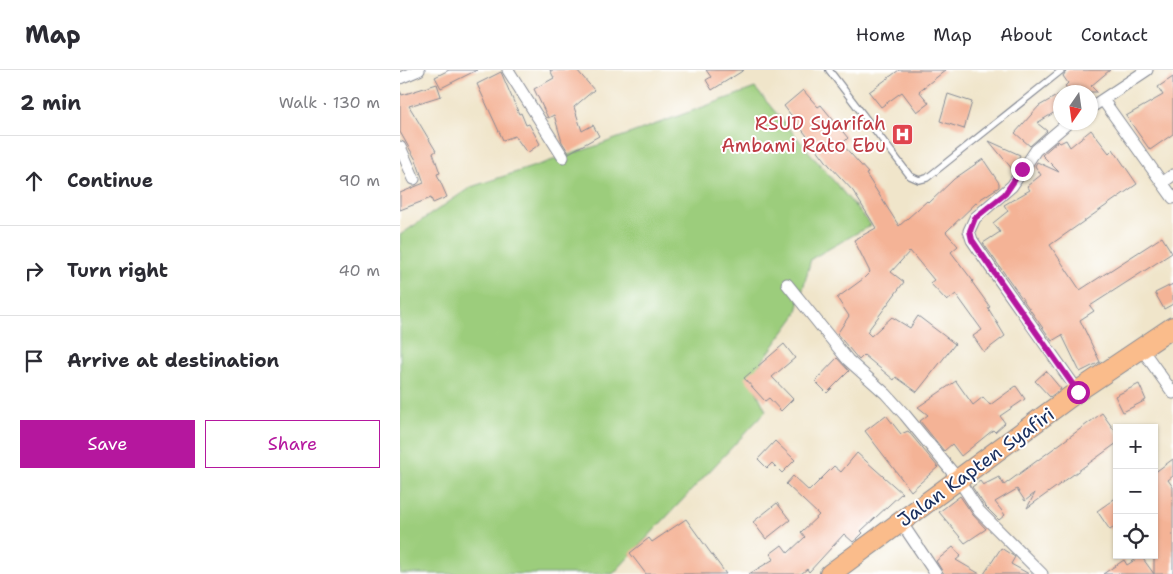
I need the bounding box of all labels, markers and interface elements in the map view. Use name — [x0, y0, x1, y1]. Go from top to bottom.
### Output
text: Map — [25, 19, 81, 51]
text: Home — [856, 23, 905, 47]
text: Map — [933, 23, 972, 47]
text: About — [1000, 23, 1053, 47]
text: Contact — [1081, 23, 1148, 47]
north arrow — [1053, 85, 1098, 130]
text: 2 min — [20, 89, 81, 117]
text: Walk · 130 m — [279, 92, 380, 113]
place label: RSUD Syarifah Ambami Rato Ebu — [721, 111, 886, 158]
hospital icon: RSUD Syarifah Ambami Rato Ebu — [890, 122, 914, 146]
route end — [1011, 158, 1034, 181]
icon: ahead — [20, 167, 48, 195]
text: Continue — [67, 168, 153, 193]
text: 90 m — [339, 170, 380, 191]
icon: right — [20, 257, 48, 285]
text: Turn right — [67, 258, 168, 283]
text: 40 m — [338, 260, 380, 281]
icon: arrive — [20, 347, 48, 375]
text: Arrive at destination — [67, 348, 279, 373]
route start — [1067, 381, 1090, 404]
street label: Jalan Kapten Syafiri — [893, 402, 1059, 532]
button: Save — [20, 420, 195, 468]
button: Share — [205, 420, 380, 468]
map controls — [1113, 424, 1158, 559]
button: + — [1113, 424, 1158, 469]
button: − — [1113, 469, 1158, 514]
button: locate — [1113, 514, 1158, 559]

